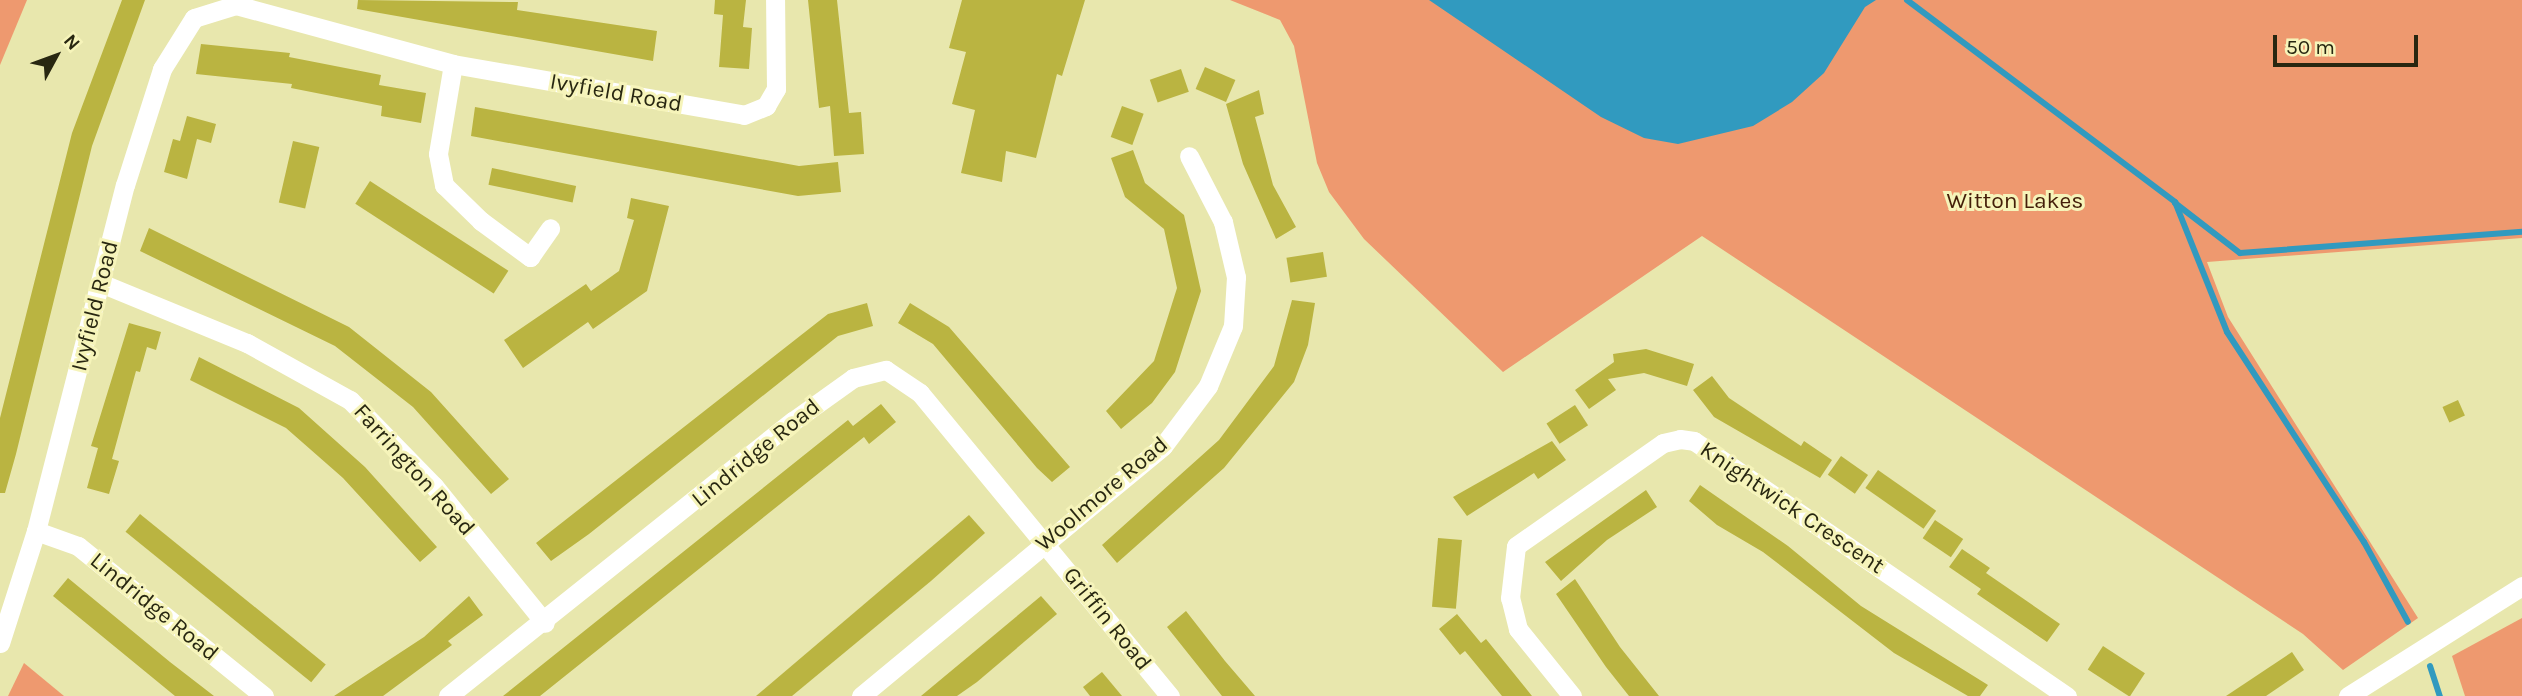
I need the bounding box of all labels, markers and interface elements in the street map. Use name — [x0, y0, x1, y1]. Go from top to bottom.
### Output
north arrow — [21, 21, 91, 91]
scale bar — [2277, 21, 2422, 65]
text: N — [59, 30, 85, 55]
text: 50 m — [2286, 35, 2335, 59]
street label: Ivyfield Road — [548, 68, 684, 118]
park label: Witton Lakes — [1947, 187, 2083, 215]
street label: Ivyfield Road — [65, 238, 125, 374]
street label: Lindridge Road — [686, 393, 826, 513]
street label: Farrington Road — [348, 398, 480, 542]
street label: Woolmore Road — [1030, 431, 1174, 557]
street label: Knightwick Crescent — [1695, 436, 1889, 580]
street label: Lindridge Road — [84, 547, 224, 667]
street label: Griffin Road — [1057, 562, 1157, 676]

